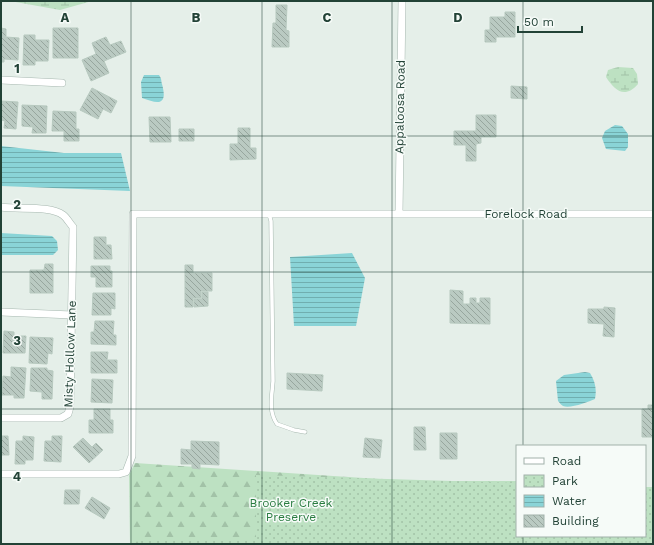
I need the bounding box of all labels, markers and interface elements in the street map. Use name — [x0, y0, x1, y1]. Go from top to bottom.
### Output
scale bar — [518, 8, 582, 34]
text: A — [61, 10, 70, 25]
text: B — [192, 10, 201, 25]
text: C — [323, 10, 332, 25]
text: D — [453, 10, 463, 25]
text: 50 m — [524, 15, 554, 29]
street label: Appaloosa Road — [392, 60, 408, 154]
text: 1 — [14, 61, 20, 76]
text: 2 — [13, 197, 21, 212]
street label: Forelock Road — [484, 207, 568, 221]
street label: Misty Hollow Lane — [61, 300, 79, 408]
text: 3 — [13, 333, 21, 348]
legend — [516, 445, 646, 537]
text: Road — [552, 454, 581, 468]
text: 4 — [13, 469, 22, 484]
text: Park — [552, 474, 578, 488]
text: Water — [552, 494, 587, 508]
park label: Brooker Creek Preserve — [250, 496, 333, 524]
text: Building — [552, 514, 599, 528]

